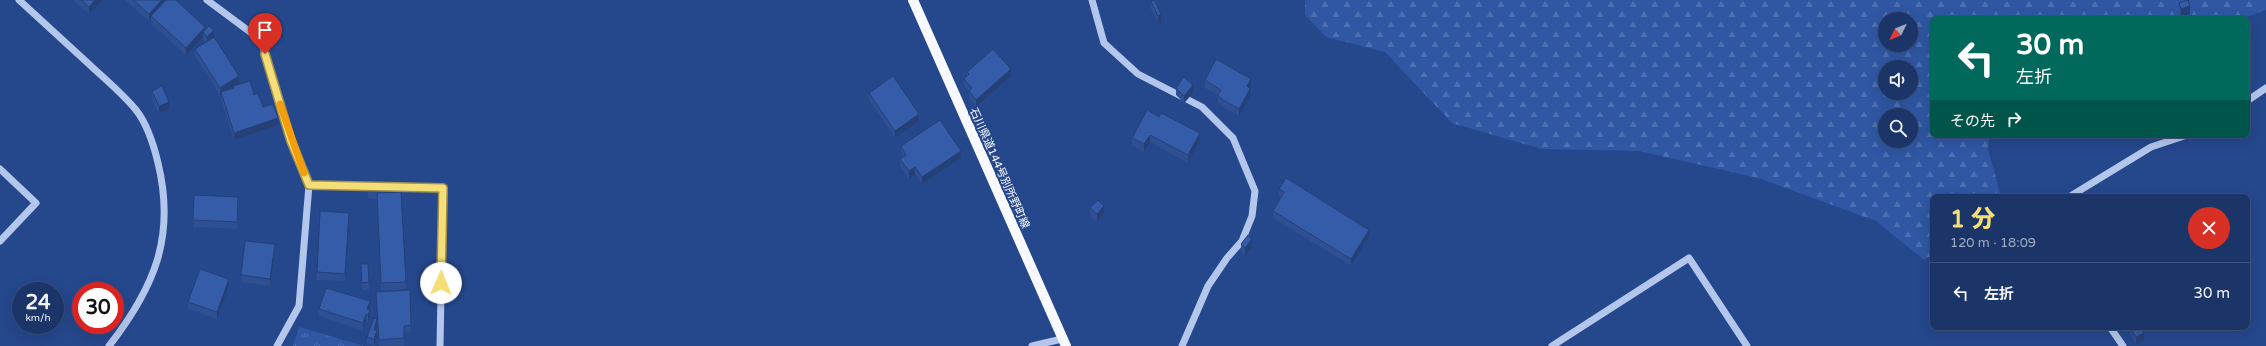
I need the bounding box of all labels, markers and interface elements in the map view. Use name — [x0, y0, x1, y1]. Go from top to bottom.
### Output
north arrow — [1878, 12, 1918, 52]
map controls — [1878, 12, 1918, 148]
pin — [248, 13, 282, 54]
icon: arrive — [254, 19, 276, 41]
text: 30 m — [2016, 28, 2084, 62]
icon: left — [1950, 32, 2002, 84]
button: sound — [1878, 60, 1918, 100]
text: 左折 — [2016, 66, 2052, 88]
street label: 石川県道144号別所野町線 — [967, 106, 1032, 231]
button: search — [1878, 108, 1918, 148]
icon: right — [2003, 108, 2025, 130]
text: その先 — [1950, 112, 1995, 130]
text: 1 分 — [1950, 205, 1995, 234]
button: close — [2188, 207, 2230, 249]
text: 120 m · 18:09 — [1950, 235, 2036, 251]
position arrow — [420, 262, 462, 304]
speed limit sign: 30 — [72, 282, 124, 334]
icon: left — [1950, 282, 1972, 304]
text: 30 m — [2193, 284, 2230, 302]
text: 左折 — [1984, 285, 2014, 303]
text: 24 — [25, 291, 51, 315]
text: km/h — [25, 312, 51, 324]

